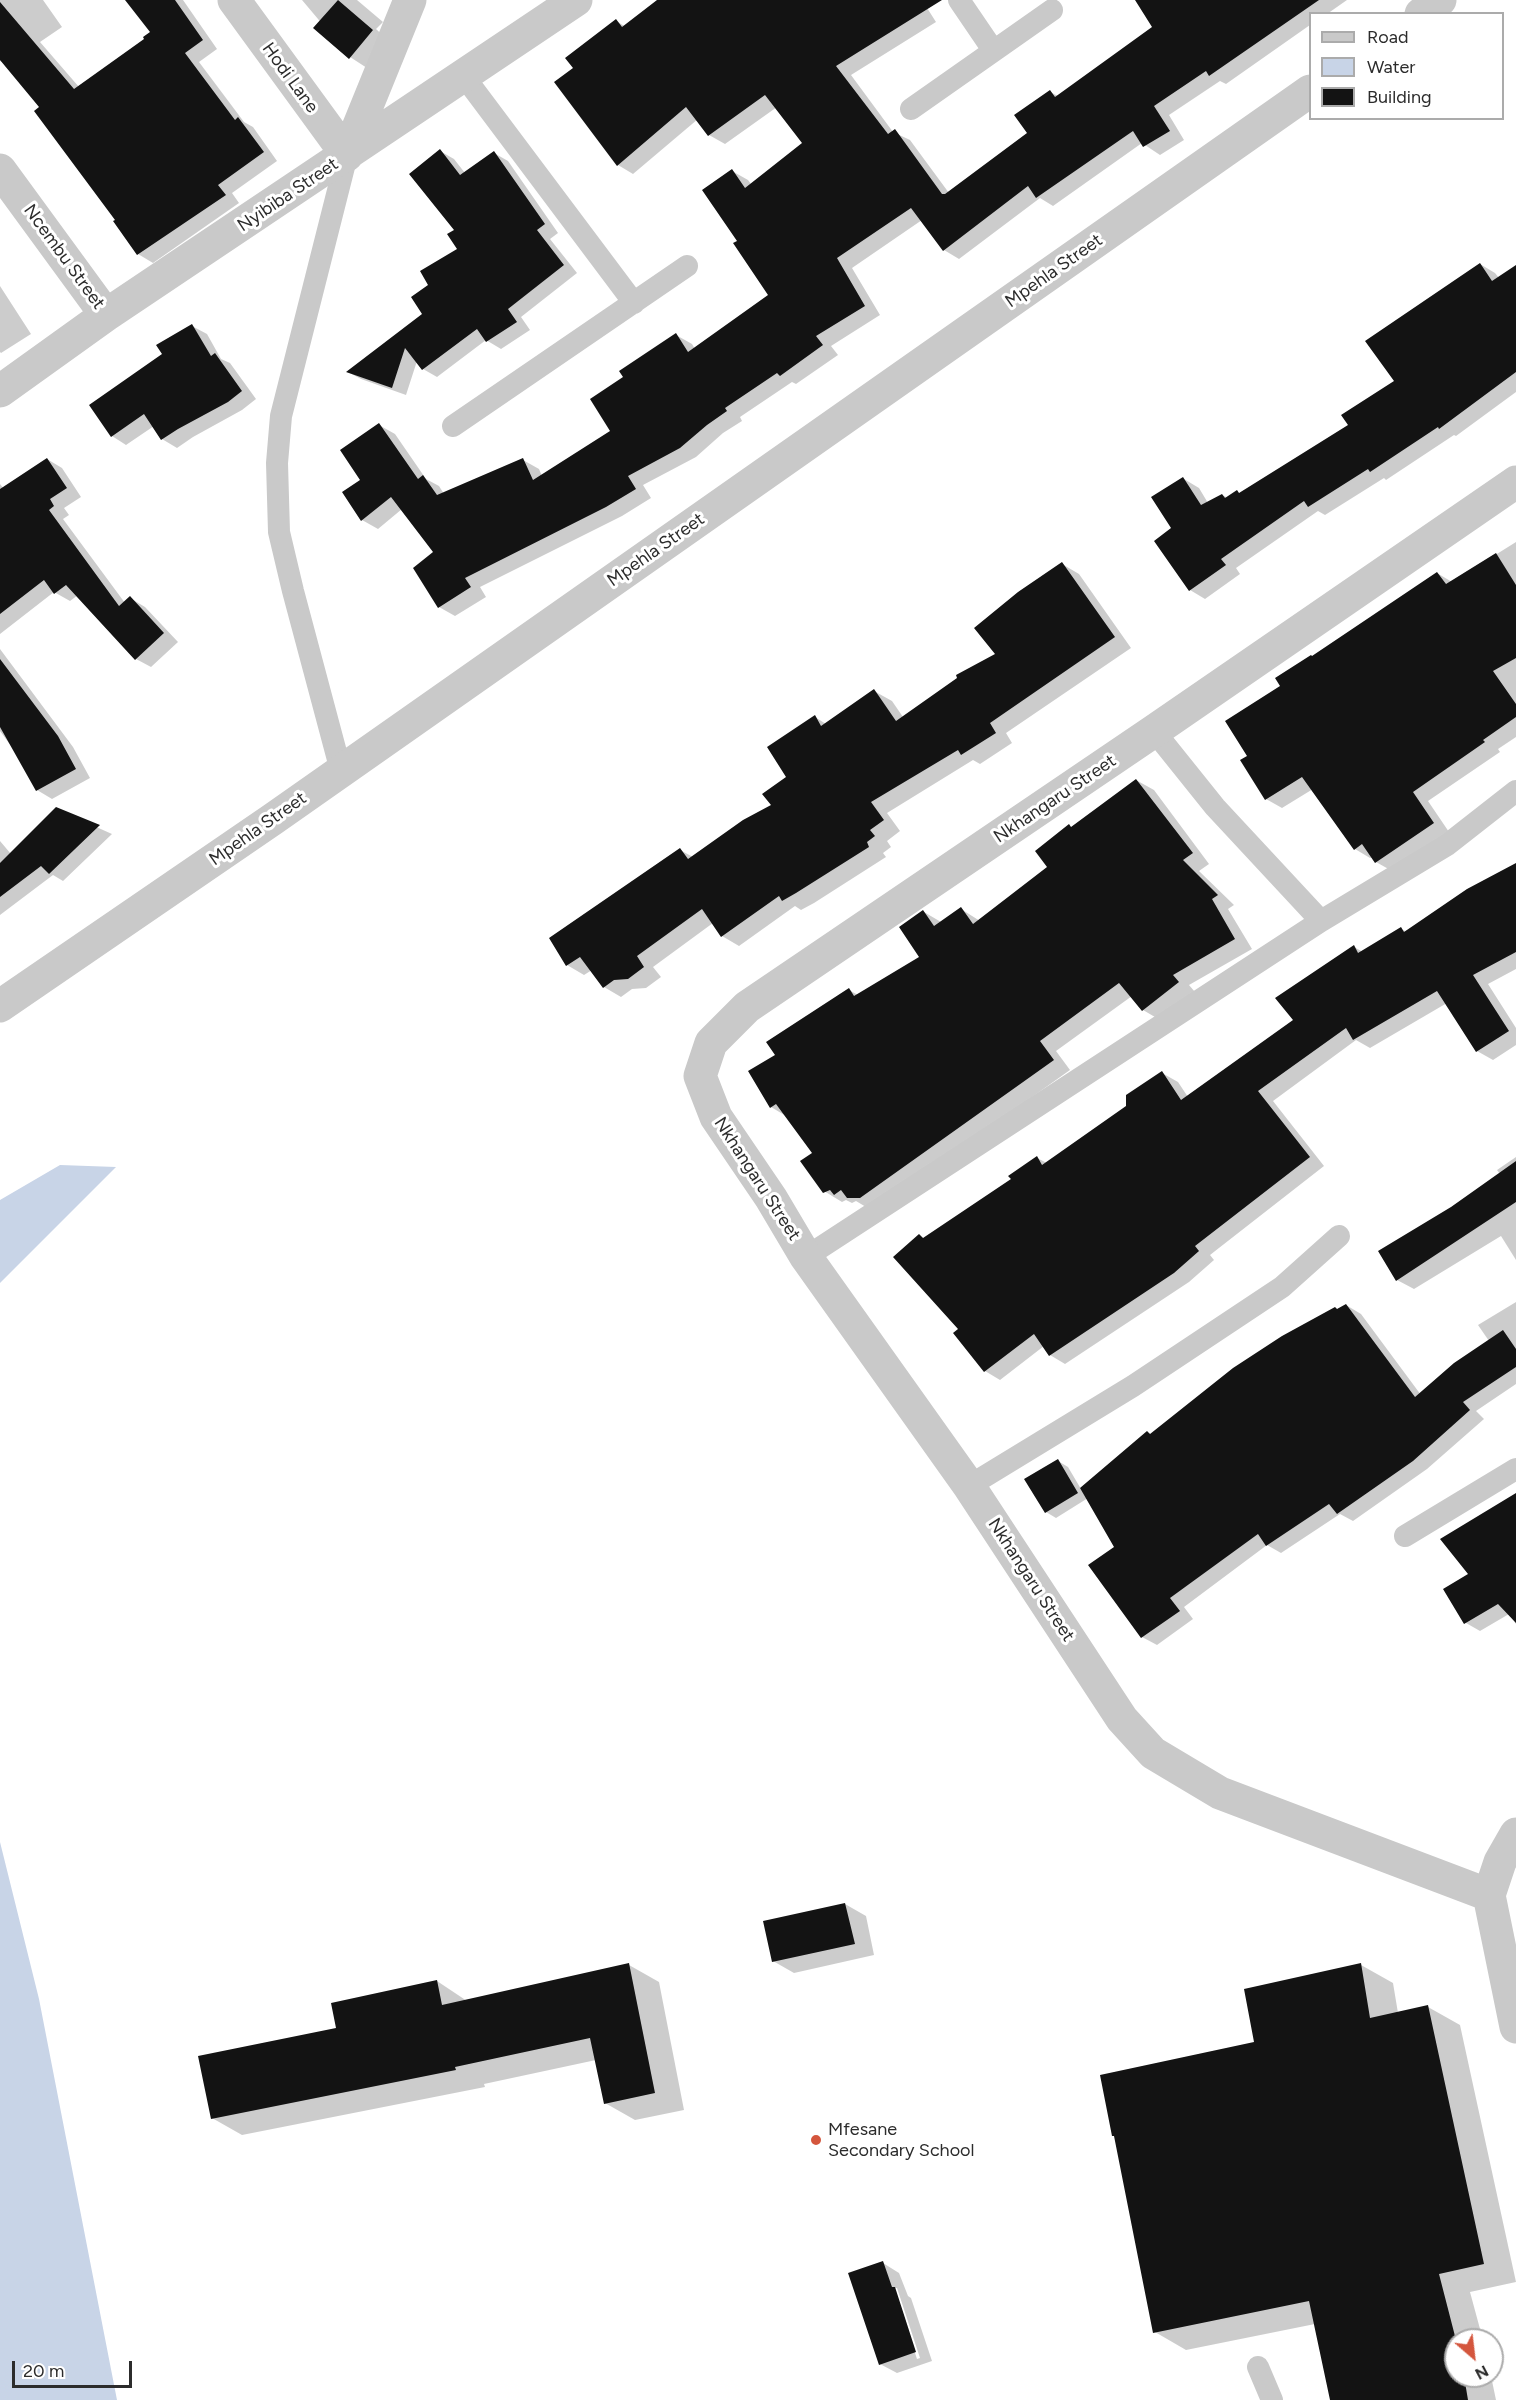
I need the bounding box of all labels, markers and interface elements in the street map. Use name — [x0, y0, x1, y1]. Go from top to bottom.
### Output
legend — [1309, 12, 1504, 120]
text: Road — [1367, 26, 1408, 48]
street label: Hodi Lane — [257, 39, 323, 117]
text: Water — [1367, 56, 1415, 78]
text: Building — [1367, 86, 1432, 108]
street label: Nyibiba Street — [234, 153, 342, 237]
street label: Ncembu Street — [19, 200, 109, 314]
street label: Mpehla Street — [1001, 230, 1107, 312]
street label: Mpehla Street — [603, 509, 709, 591]
street label: Nkhangaru Street — [990, 750, 1120, 848]
street label: Mpehla Street — [205, 788, 311, 870]
street label: Nkhangaru Street — [709, 1113, 805, 1245]
street label: Nkhangaru Street — [983, 1514, 1079, 1646]
place label: Mfesane Secondary School — [828, 2119, 975, 2162]
marker: Mfesane Secondary School — [809, 2133, 823, 2147]
north arrow — [1444, 2328, 1504, 2388]
scale bar — [15, 2349, 135, 2387]
text: 20 m — [23, 2360, 64, 2382]
text: N — [1472, 2361, 1492, 2384]

